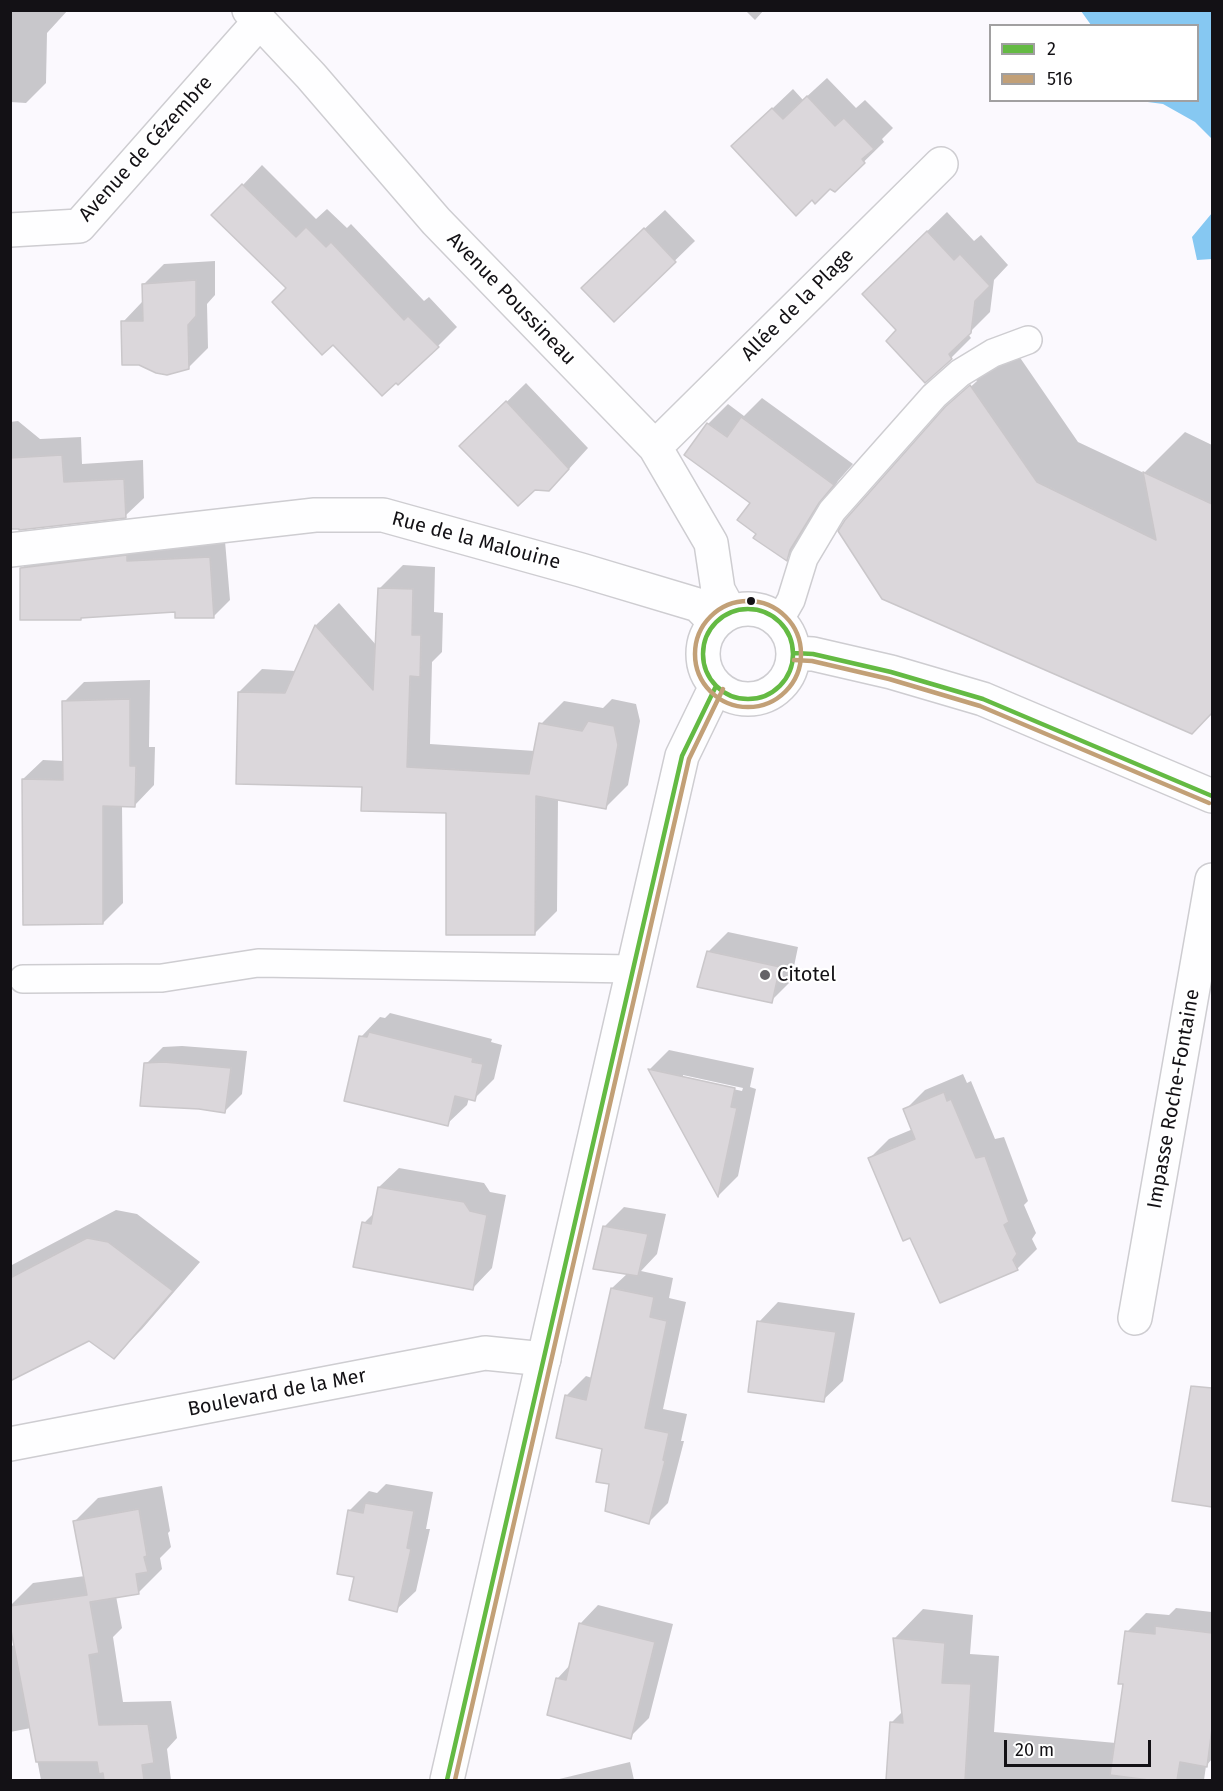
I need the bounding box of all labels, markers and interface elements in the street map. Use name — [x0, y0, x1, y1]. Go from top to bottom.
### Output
legend — [989, 24, 1199, 102]
text: 2 — [1047, 38, 1056, 60]
text: 516 — [1047, 68, 1073, 90]
street label: Avenue de Cézembre — [74, 71, 218, 227]
street label: Avenue Poussineau — [442, 228, 580, 370]
street label: Allée de la Plage — [737, 244, 859, 366]
street label: Rue de la Malouine — [389, 507, 563, 575]
unlabelled marker — [745, 595, 757, 607]
place label: Citotel — [777, 963, 836, 987]
marker: Citotel — [758, 968, 772, 982]
street label: Impasse Roche-Fontaine — [1143, 987, 1205, 1211]
street label: Boulevard de la Mer — [186, 1364, 368, 1422]
scale bar — [1007, 1728, 1154, 1766]
text: 20 m — [1015, 1739, 1054, 1761]

